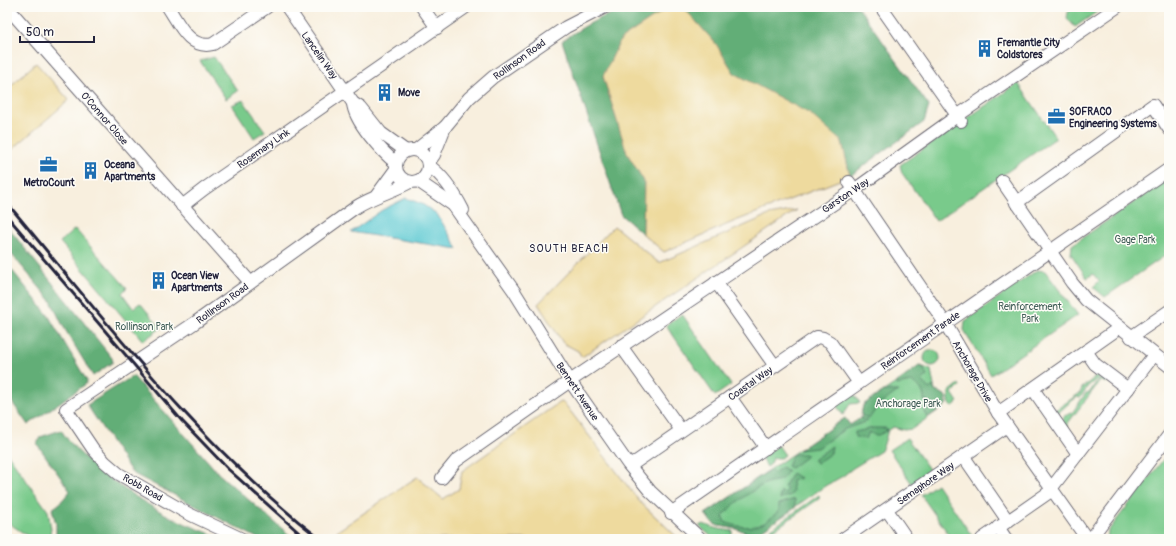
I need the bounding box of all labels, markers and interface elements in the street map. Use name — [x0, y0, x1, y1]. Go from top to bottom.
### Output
scale bar — [20, 18, 94, 44]
text: 50 m — [26, 25, 54, 40]
street label: Lancelin Way — [298, 30, 340, 82]
street label: Rollinson Road — [491, 37, 548, 83]
place label: Fremantle City Coldstores — [997, 37, 1060, 61]
building icon: Fremantle City Coldstores — [974, 38, 994, 58]
building icon: Move — [375, 82, 395, 102]
place label: Move — [398, 87, 421, 99]
street label: O'Connor Close — [78, 90, 130, 147]
place label: SOFRACO Engineering Systems — [1069, 106, 1157, 130]
office icon: SOFRACO Engineering Systems — [1046, 107, 1066, 127]
street label: Rosemary Link — [235, 126, 293, 171]
office icon: MetroCount — [39, 155, 59, 175]
place label: Oceana Apartments — [104, 159, 156, 183]
building icon: Oceana Apartments — [81, 160, 101, 180]
street label: Garston Way — [820, 175, 872, 216]
place label: MetroCount — [23, 177, 75, 189]
park label: Gage Park — [1115, 234, 1156, 246]
district label: SOUTH BEACH — [529, 242, 609, 255]
place label: Ocean View Apartments — [171, 270, 223, 294]
building icon: Ocean View Apartments — [148, 271, 168, 291]
street label: Rollinson Road — [194, 281, 251, 327]
park label: Reinforcement Park — [998, 301, 1063, 325]
street label: Reinforcement Parade — [879, 309, 962, 373]
park label: Rollinson Park — [115, 321, 174, 333]
street label: Anchorage Drive — [950, 339, 995, 404]
street label: Bennett Avenue — [553, 360, 601, 423]
street label: Coastal Way — [726, 364, 776, 403]
park label: Anchorage Park — [875, 398, 941, 410]
street label: Semaphore Way — [895, 459, 957, 508]
street label: Robb Road — [121, 472, 165, 504]

